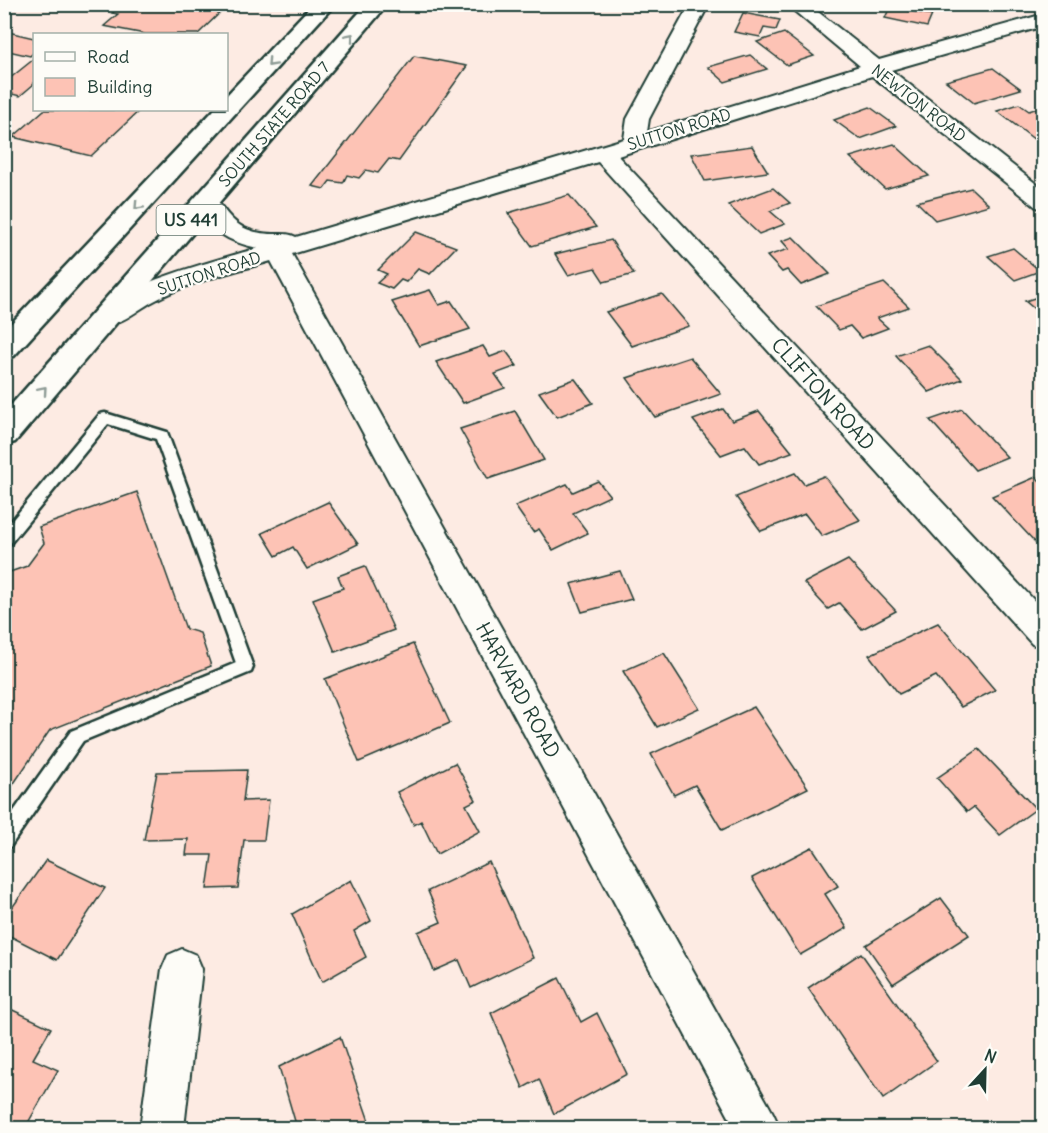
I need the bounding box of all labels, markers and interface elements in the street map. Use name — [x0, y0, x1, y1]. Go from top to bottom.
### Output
legend — [33, 33, 228, 111]
one-way arrow — [343, 33, 354, 43]
text: Road — [87, 45, 130, 68]
one-way arrow — [267, 56, 278, 66]
street label: SOUTH STATE ROAD 7 — [214, 57, 334, 191]
street label: NEWTON ROAD — [868, 60, 970, 146]
text: Building — [87, 75, 152, 98]
street label: SUTTON ROAD — [625, 104, 733, 154]
one-way arrow — [134, 199, 145, 209]
road number: US 441 — [156, 205, 225, 235]
street label: SUTTON ROAD — [155, 247, 263, 299]
street label: CLIFTON ROAD — [766, 332, 881, 455]
one-way arrow — [36, 386, 47, 397]
street label: HARVARD ROAD — [471, 617, 566, 762]
north arrow — [955, 1040, 1015, 1100]
text: N — [982, 1045, 999, 1067]

